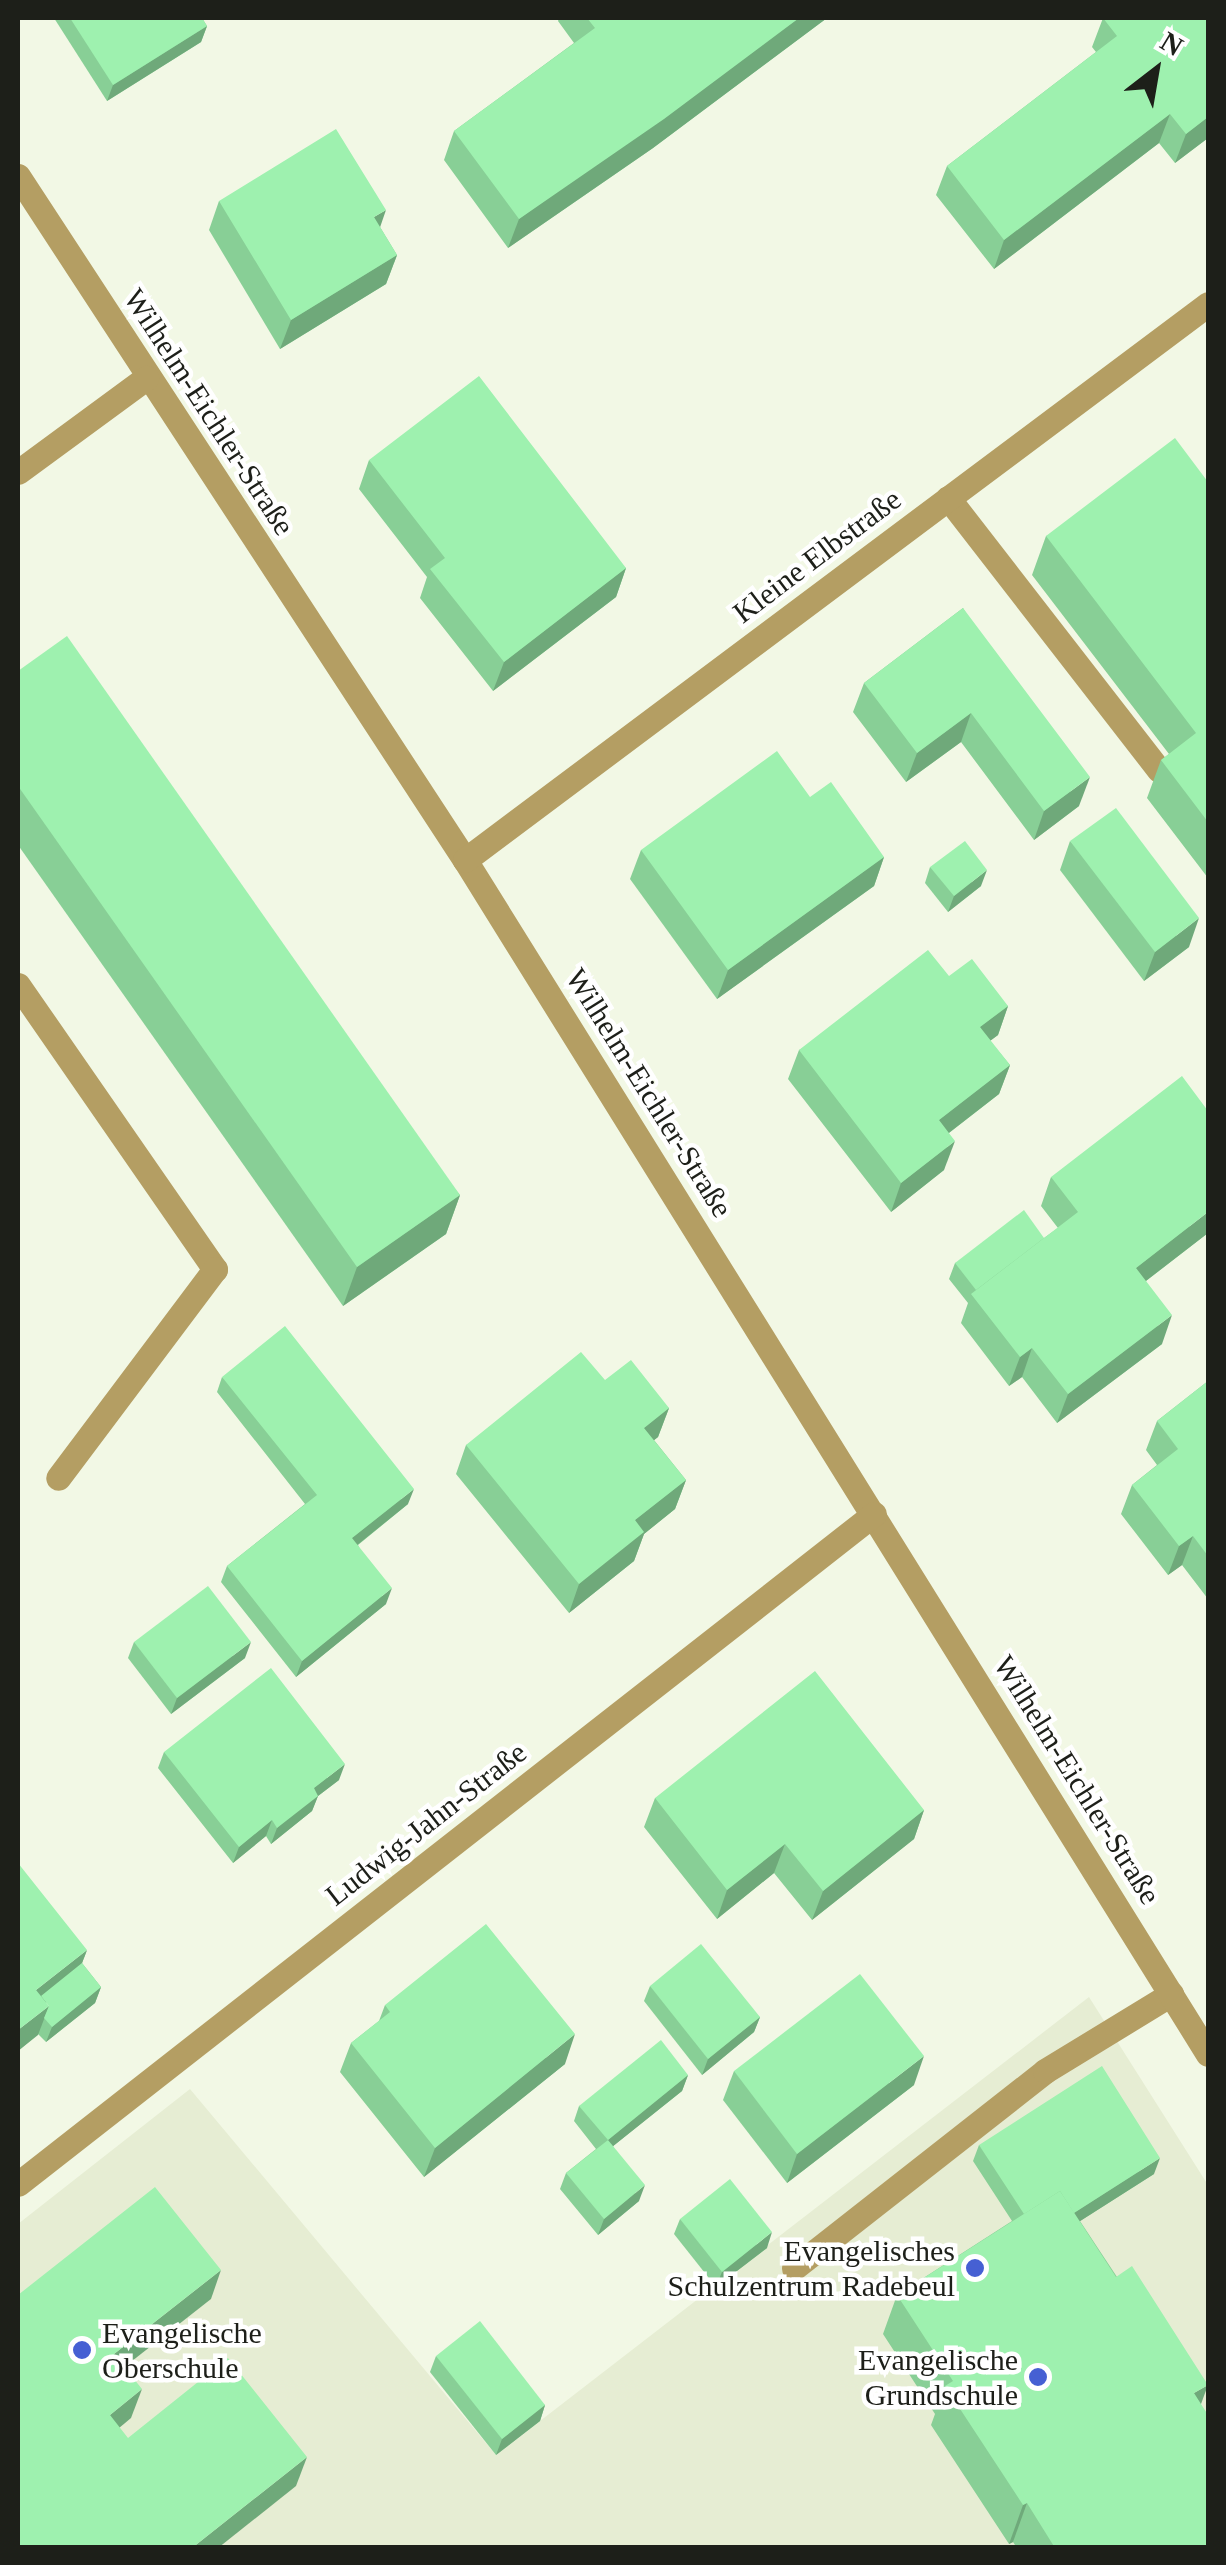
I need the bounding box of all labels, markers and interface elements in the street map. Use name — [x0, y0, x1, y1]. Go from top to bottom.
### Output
north arrow — [1106, 20, 1206, 120]
text: N — [1155, 25, 1188, 62]
street label: Wilhelm-Eichler-Straße — [116, 282, 302, 542]
street label: Kleine Elbstraße — [726, 481, 908, 631]
street label: Wilhelm-Eichler-Straße — [558, 962, 740, 1224]
street label: Wilhelm-Eichler-Straße — [986, 1649, 1168, 1911]
street label: Ludwig-Jahn-Straße — [318, 1734, 534, 1914]
place label: Evangelisches Schulzentrum Radebeul — [668, 2233, 955, 2304]
marker: Evangelisches Schulzentrum Radebeul — [964, 2257, 986, 2279]
place label: Evangelische Oberschule — [102, 2315, 262, 2386]
marker: Evangelische Oberschule — [71, 2339, 93, 2361]
place label: Evangelische Grundschule — [858, 2342, 1018, 2412]
marker: Evangelische Grundschule — [1027, 2366, 1049, 2388]

